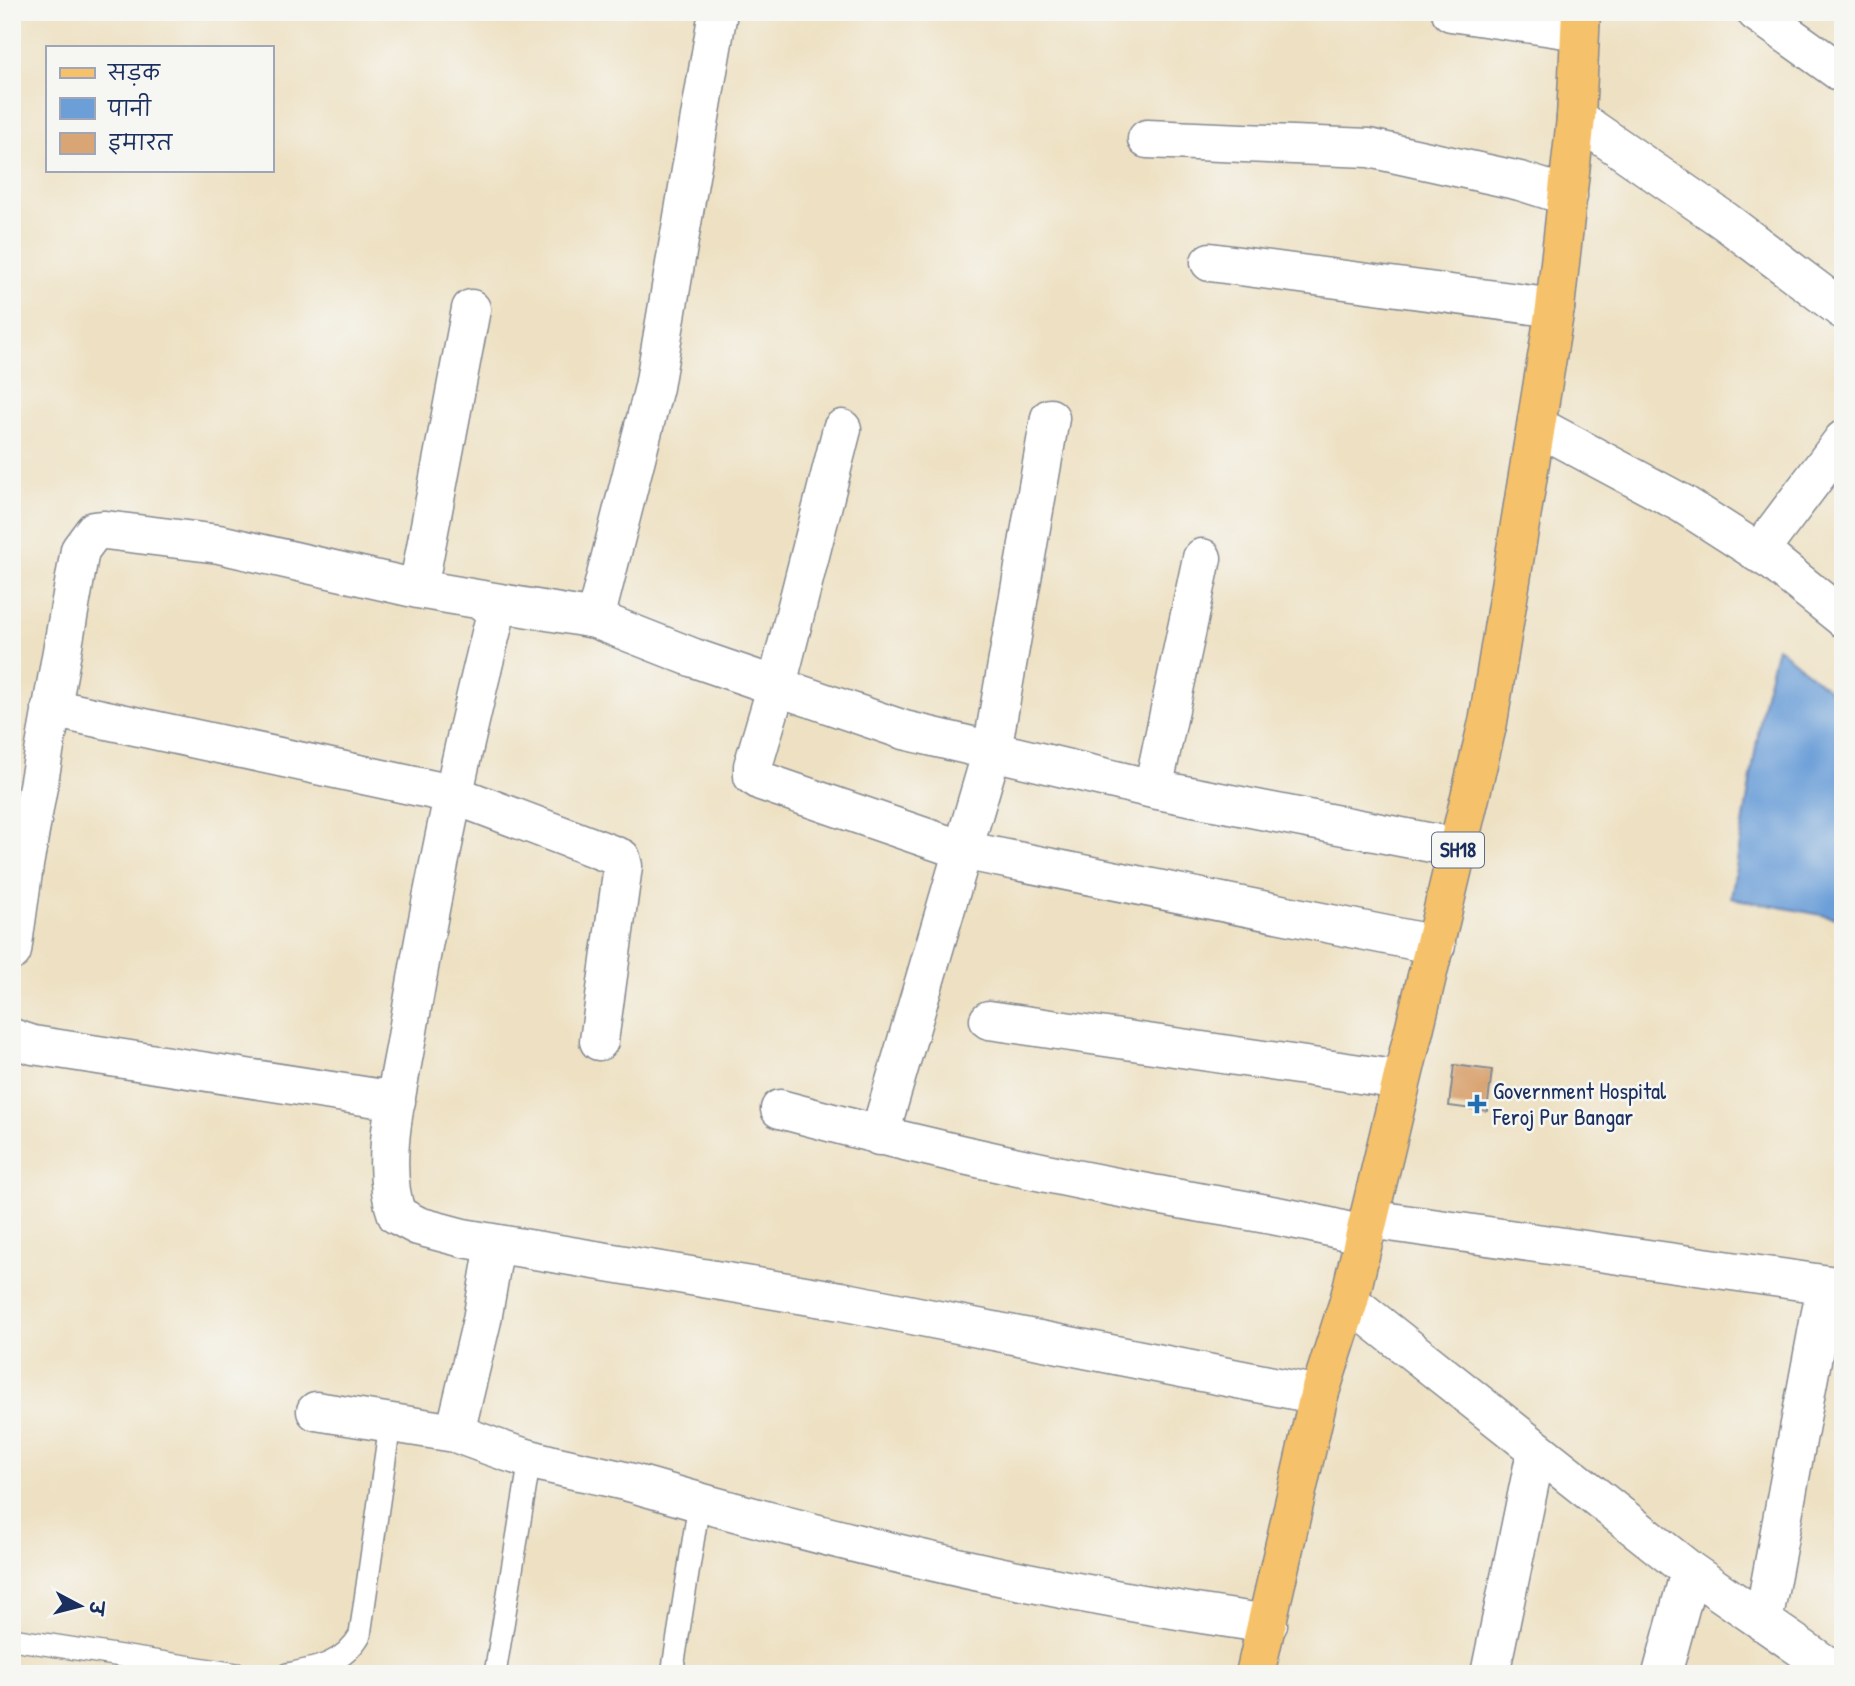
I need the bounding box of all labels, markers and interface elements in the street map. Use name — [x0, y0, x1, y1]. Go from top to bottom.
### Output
legend — [46, 46, 273, 172]
text: सड़क — [107, 58, 161, 87]
text: पानी — [107, 93, 153, 123]
text: इमारत — [108, 128, 174, 157]
road number: SH18 — [1432, 832, 1484, 868]
place label: Government Hospital Feroj Pur Bangar — [1492, 1075, 1667, 1132]
marker: Government Hospital Feroj Pur Bangar — [1467, 1094, 1487, 1114]
north arrow — [46, 1570, 116, 1640]
text: उ — [83, 1598, 111, 1618]

